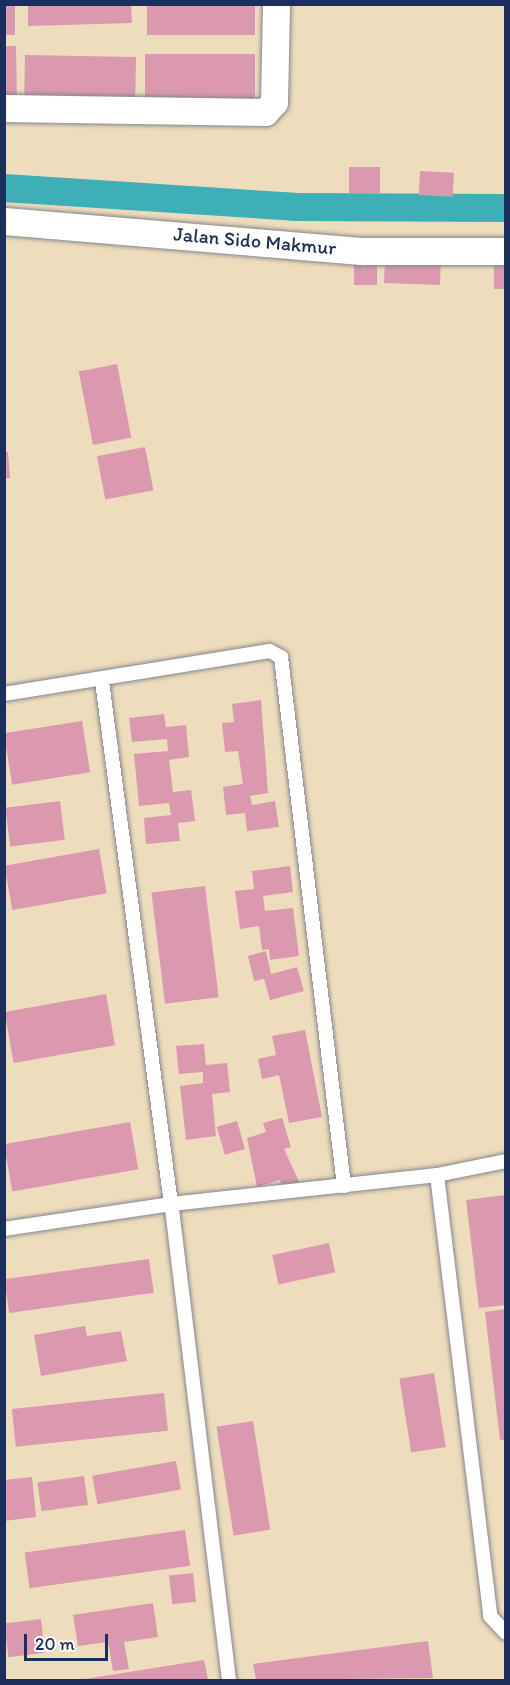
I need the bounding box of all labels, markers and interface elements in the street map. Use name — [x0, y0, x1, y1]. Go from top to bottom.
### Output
street label: Jalan Sido Makmur — [172, 222, 338, 260]
scale bar — [27, 1622, 111, 1660]
text: 20 m — [35, 1633, 75, 1655]

